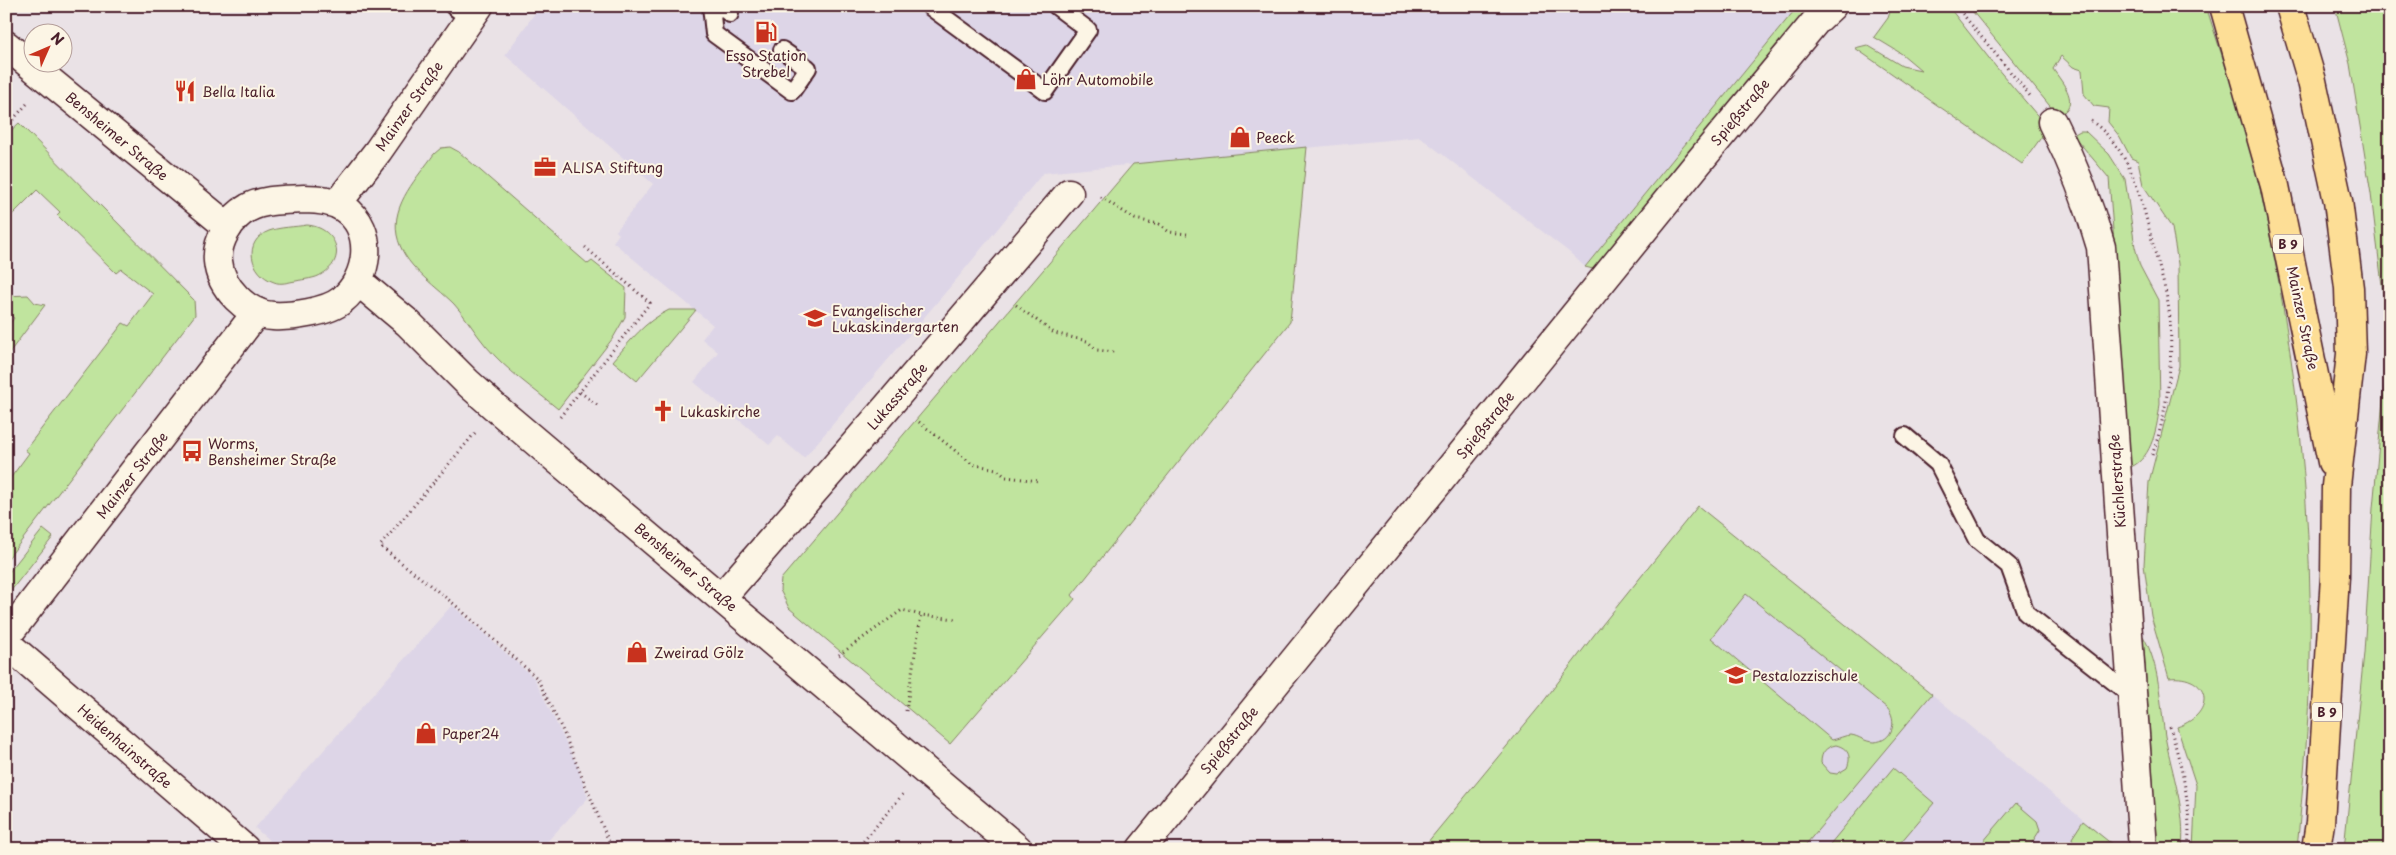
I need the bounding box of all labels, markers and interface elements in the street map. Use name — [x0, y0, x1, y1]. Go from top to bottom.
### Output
fuel station icon: Esso Station Strebel — [753, 19, 779, 45]
north arrow — [22, 22, 72, 72]
text: N — [46, 27, 69, 50]
place label: Esso Station Strebel — [725, 45, 807, 82]
street label: Mainzer Straße — [370, 57, 448, 155]
shop icon: Löhr Automobile — [1013, 66, 1039, 92]
place label: Löhr Automobile — [1042, 69, 1154, 90]
street label: Spießstraße — [1706, 74, 1774, 150]
restaurant icon: Bella Italia — [172, 78, 198, 104]
place label: Bella Italia — [202, 81, 275, 102]
street label: Bensheimer Straße — [61, 87, 173, 185]
shop icon: Peeck — [1227, 124, 1253, 150]
place label: Peeck — [1256, 127, 1295, 148]
office icon: ALISA Stiftung — [532, 154, 558, 180]
place label: ALISA Stiftung — [562, 157, 663, 178]
road number: B 9 — [2273, 234, 2303, 253]
street label: Mainzer Straße — [2282, 264, 2324, 372]
place label: Evangelischer Lukaskindergarten — [832, 300, 959, 337]
school or university icon: Evangelischer Lukaskindergarten — [802, 305, 828, 331]
street label: Lukasstraße — [862, 358, 932, 434]
street label: Spießstraße — [1451, 387, 1519, 463]
church icon: Lukaskirche — [650, 398, 676, 424]
place label: Lukaskirche — [680, 401, 760, 422]
street label: Mainzer Straße — [91, 427, 173, 523]
place label: Worms, Bensheimer Straße — [208, 433, 337, 470]
street label: Küchlerstraße — [2103, 433, 2131, 529]
bus stop icon: Worms, Bensheimer Straße — [179, 438, 205, 464]
street label: Bensheimer Straße — [630, 518, 742, 616]
shop icon: Zweirad Gölz — [624, 639, 650, 665]
place label: Zweirad Gölz — [654, 642, 744, 663]
school or university icon: Pestalozzischule — [1723, 662, 1749, 688]
place label: Pestalozzischule — [1752, 665, 1859, 686]
street label: Heidenhainstraße — [73, 699, 177, 793]
street label: Spießstraße — [1195, 702, 1263, 778]
road number: B 9 — [2312, 702, 2342, 722]
shop icon: Paper24 — [413, 720, 439, 746]
place label: Paper24 — [442, 723, 500, 744]

